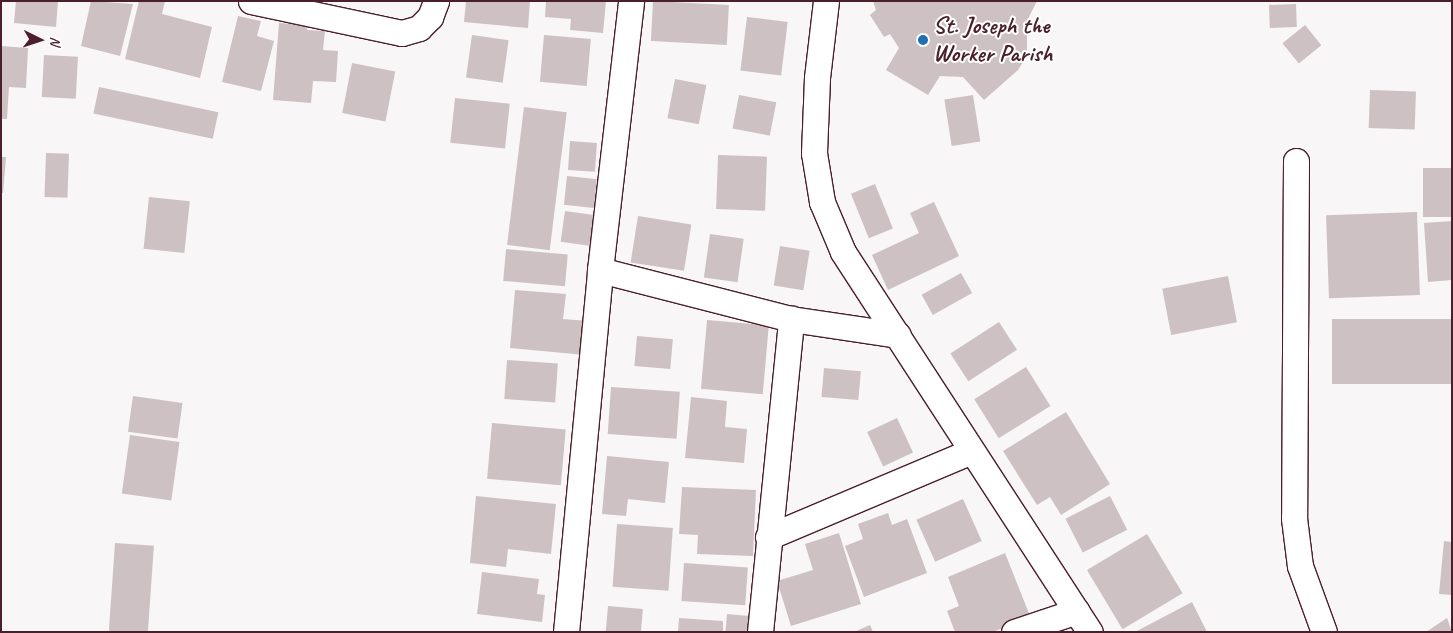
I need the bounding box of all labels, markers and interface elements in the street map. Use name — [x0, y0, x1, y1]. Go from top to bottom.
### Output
place label: St. Joseph the Worker Parish — [933, 12, 1053, 68]
north arrow — [15, 15, 65, 65]
marker: St. Joseph the Worker Parish — [917, 34, 929, 46]
text: N — [47, 36, 64, 46]

